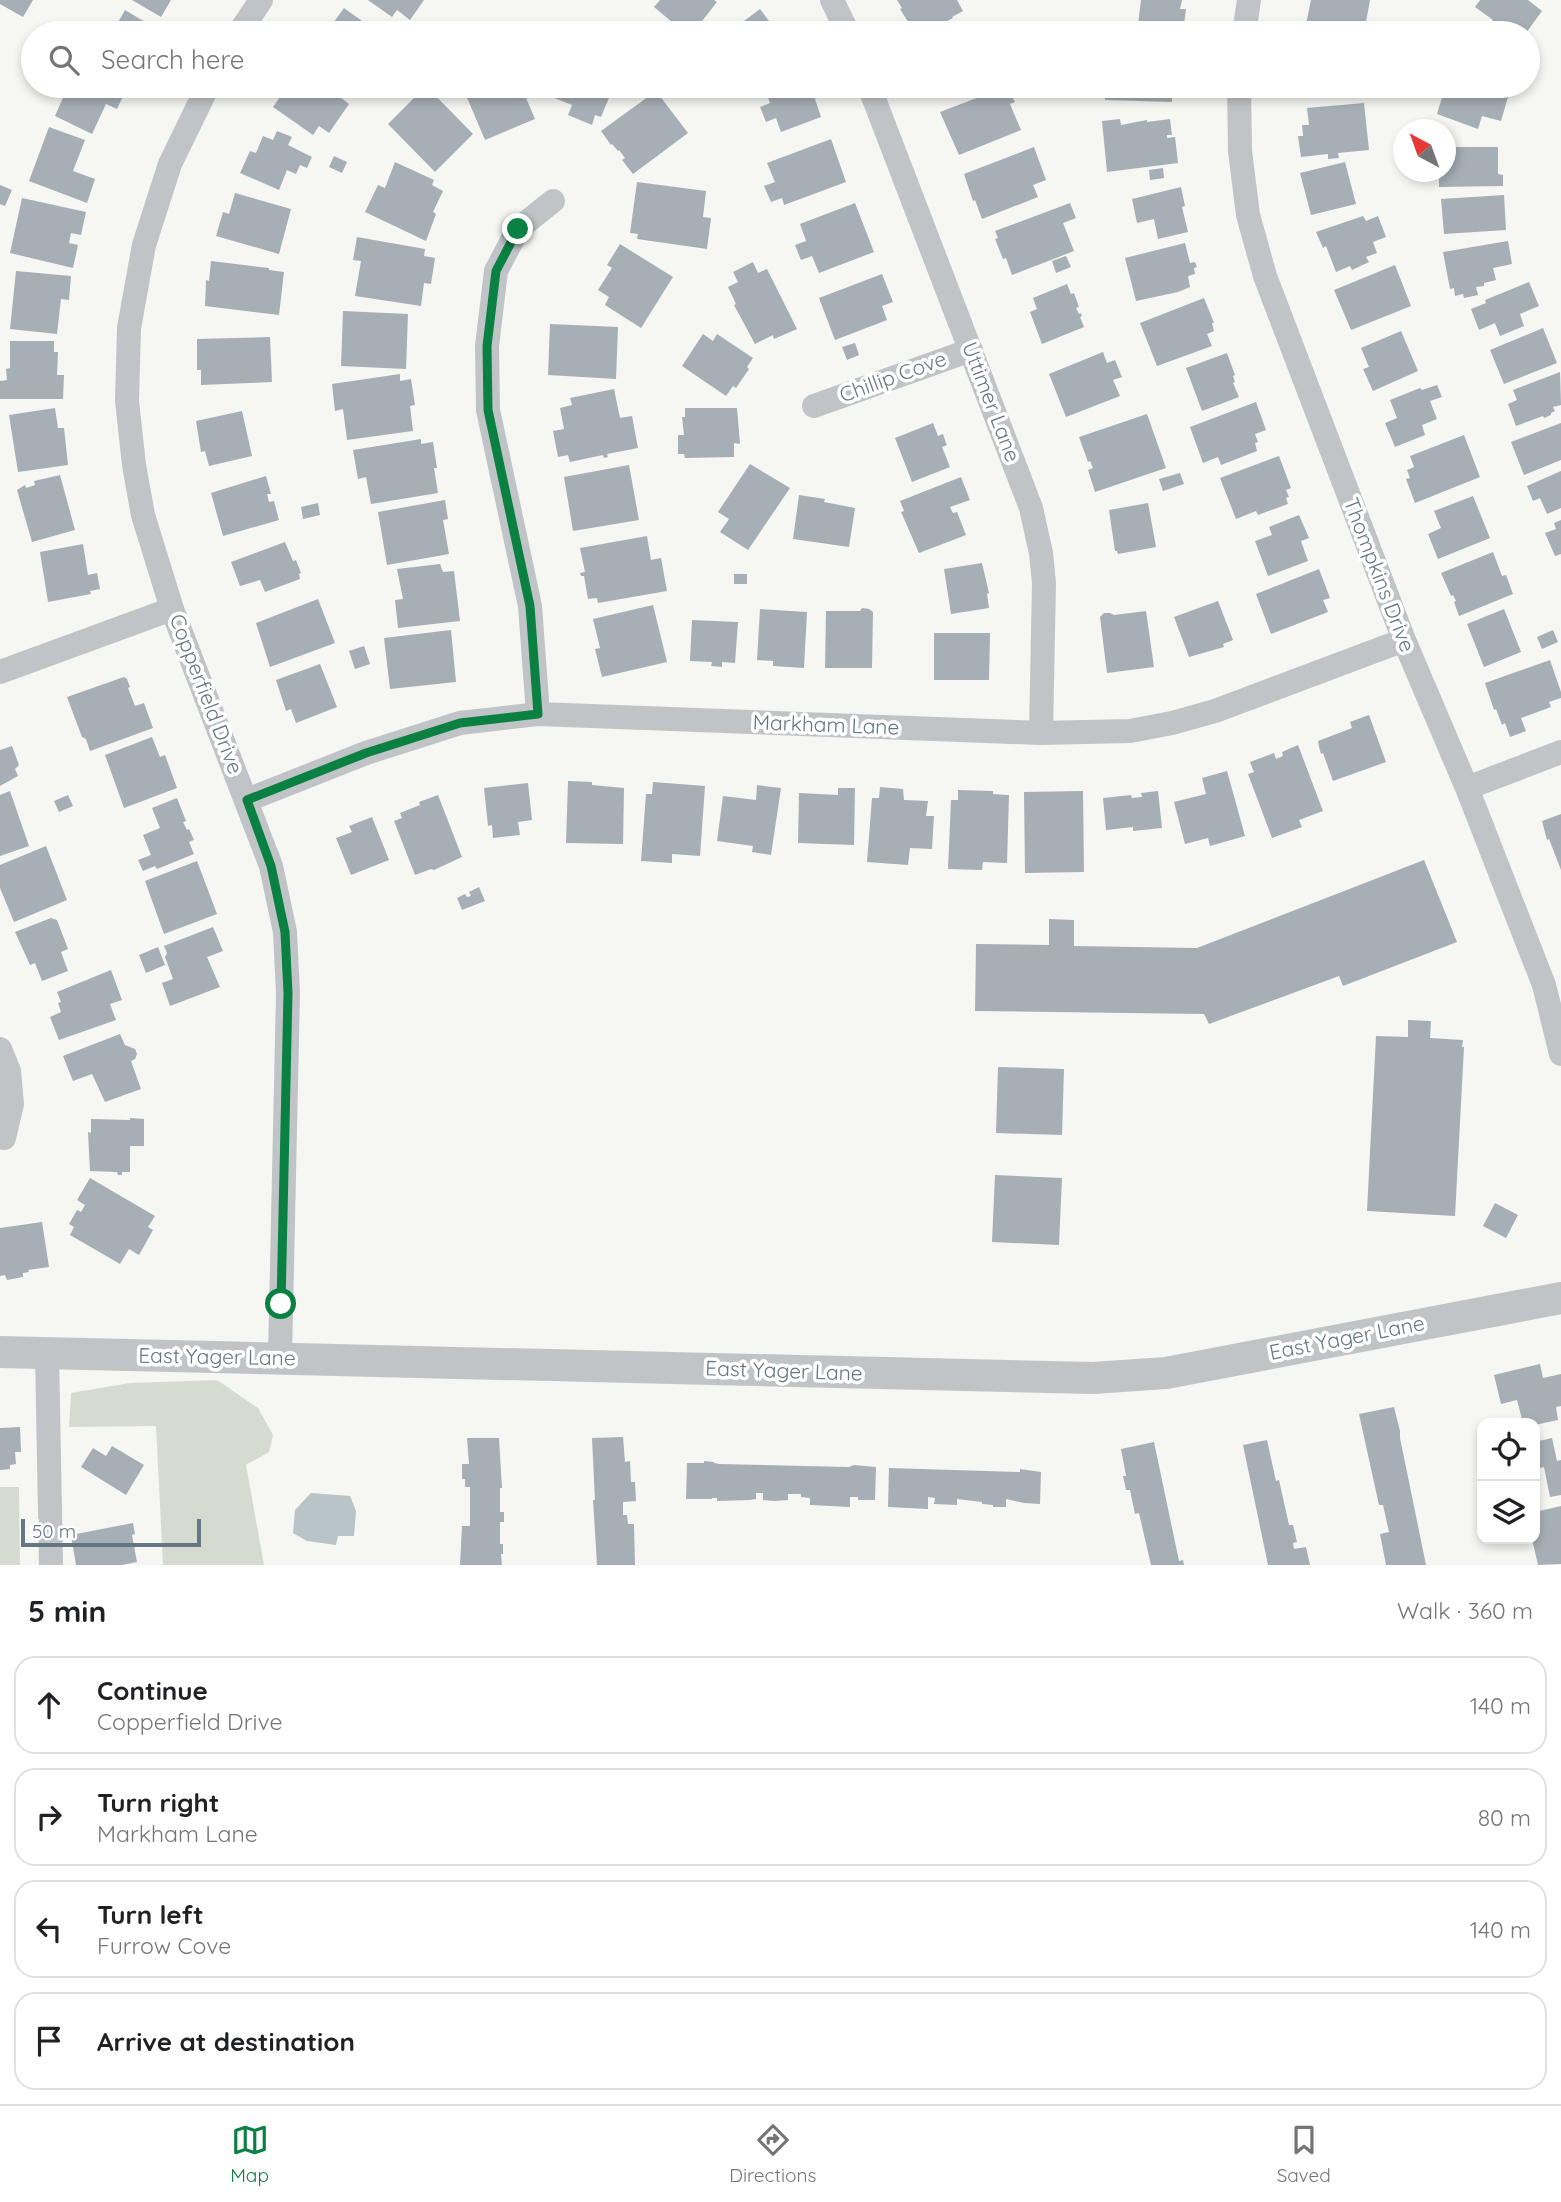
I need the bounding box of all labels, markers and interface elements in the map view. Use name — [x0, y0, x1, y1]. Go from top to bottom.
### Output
search box — [21, 21, 1540, 98]
icon: search — [45, 41, 83, 79]
text: Search here — [101, 43, 245, 76]
north arrow — [1393, 119, 1456, 182]
route end — [502, 213, 533, 244]
street label: Uttimer Lane — [957, 338, 1027, 465]
street label: Chillip Cove — [836, 345, 950, 407]
street label: Thompkins Drive — [1339, 494, 1421, 655]
street label: Copperfield Drive — [164, 610, 249, 777]
street label: Markham Lane — [752, 708, 900, 740]
route start — [265, 1288, 296, 1319]
street label: East Yager Lane — [1267, 1309, 1427, 1365]
street label: East Yager Lane — [138, 1342, 296, 1370]
street label: East Yager Lane — [705, 1354, 863, 1386]
map controls — [1477, 1418, 1540, 1544]
button: locate — [1477, 1418, 1540, 1481]
button: layers — [1477, 1481, 1540, 1544]
scale bar — [21, 1516, 201, 1548]
text: 50 m — [32, 1519, 76, 1543]
text: 5 min — [28, 1592, 106, 1630]
text: Walk · 360 m — [1397, 1596, 1533, 1625]
text: Continue — [97, 1674, 208, 1707]
icon: ahead — [30, 1686, 68, 1724]
text: 140 m — [1470, 1691, 1531, 1720]
text: Copperfield Drive — [97, 1707, 282, 1736]
text: Turn right — [97, 1786, 219, 1819]
icon: right — [30, 1798, 68, 1836]
text: 80 m — [1478, 1803, 1531, 1832]
text: Markham Lane — [97, 1819, 258, 1848]
text: Turn left — [97, 1898, 204, 1931]
icon: left — [30, 1910, 68, 1948]
text: 140 m — [1470, 1915, 1531, 1944]
text: Furrow Cove — [97, 1931, 231, 1960]
icon: arrive — [30, 2022, 68, 2060]
text: Arrive at destination — [97, 2025, 355, 2058]
tab: Map — [230, 2121, 269, 2187]
tab: Directions — [729, 2121, 816, 2187]
tab: Saved — [1277, 2121, 1331, 2187]

